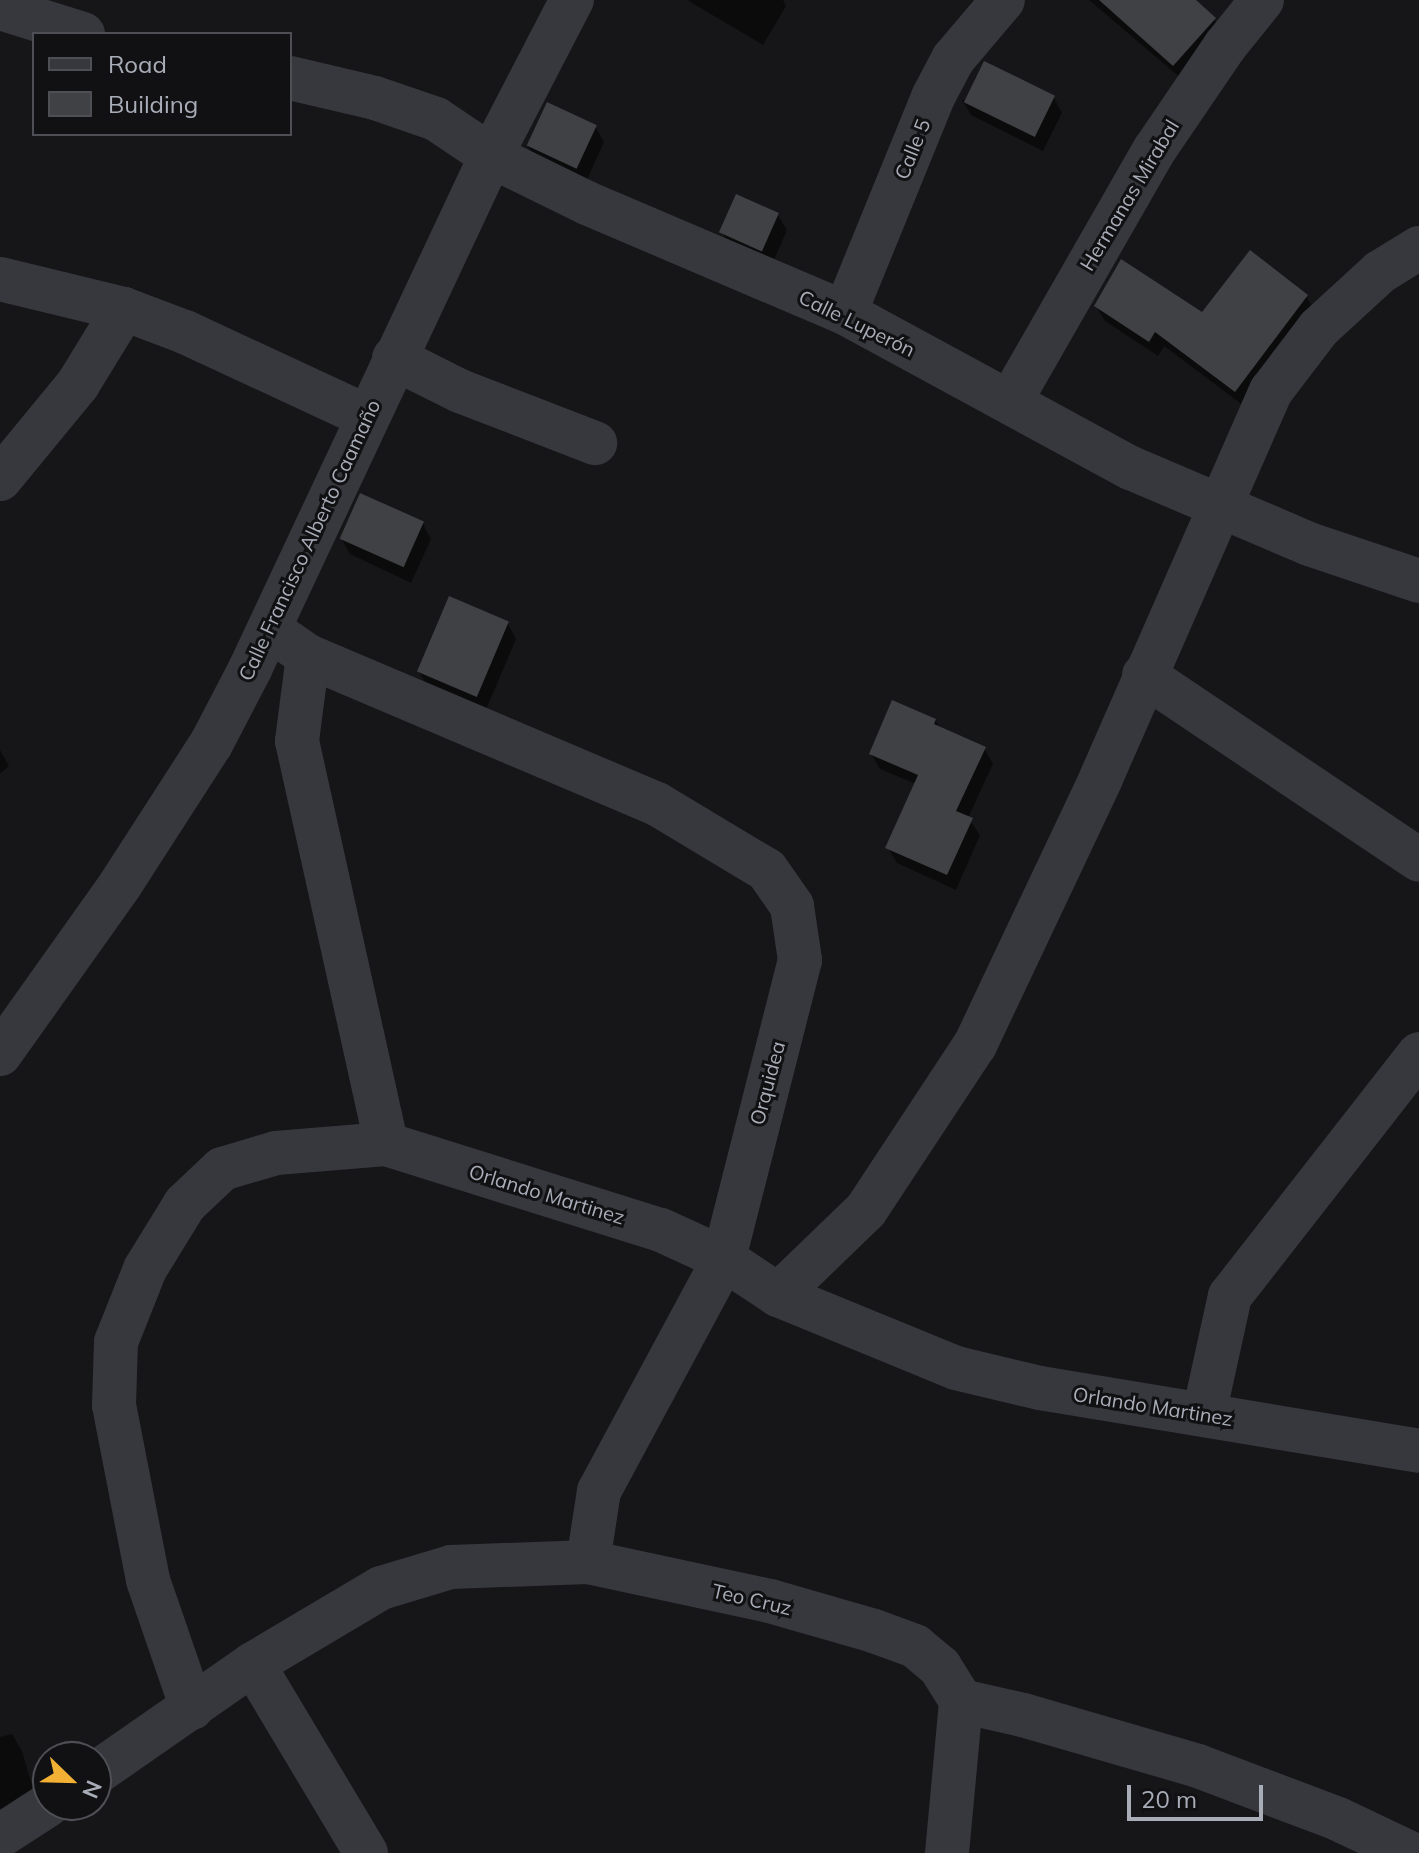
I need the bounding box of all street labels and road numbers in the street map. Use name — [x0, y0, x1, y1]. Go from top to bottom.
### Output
street label: Calle 5 — [889, 115, 935, 183]
street label: Hermanas Mirabal — [1074, 115, 1184, 275]
street label: Calle Luperón — [795, 285, 919, 361]
street label: Calle Francisco Alberto Caamaño — [233, 396, 385, 684]
street label: Orquidea — [744, 1038, 790, 1128]
street label: Orlando Martinez — [466, 1159, 628, 1229]
street label: Orlando Martinez — [1071, 1382, 1235, 1430]
street label: Teo Cruz — [710, 1578, 794, 1620]

